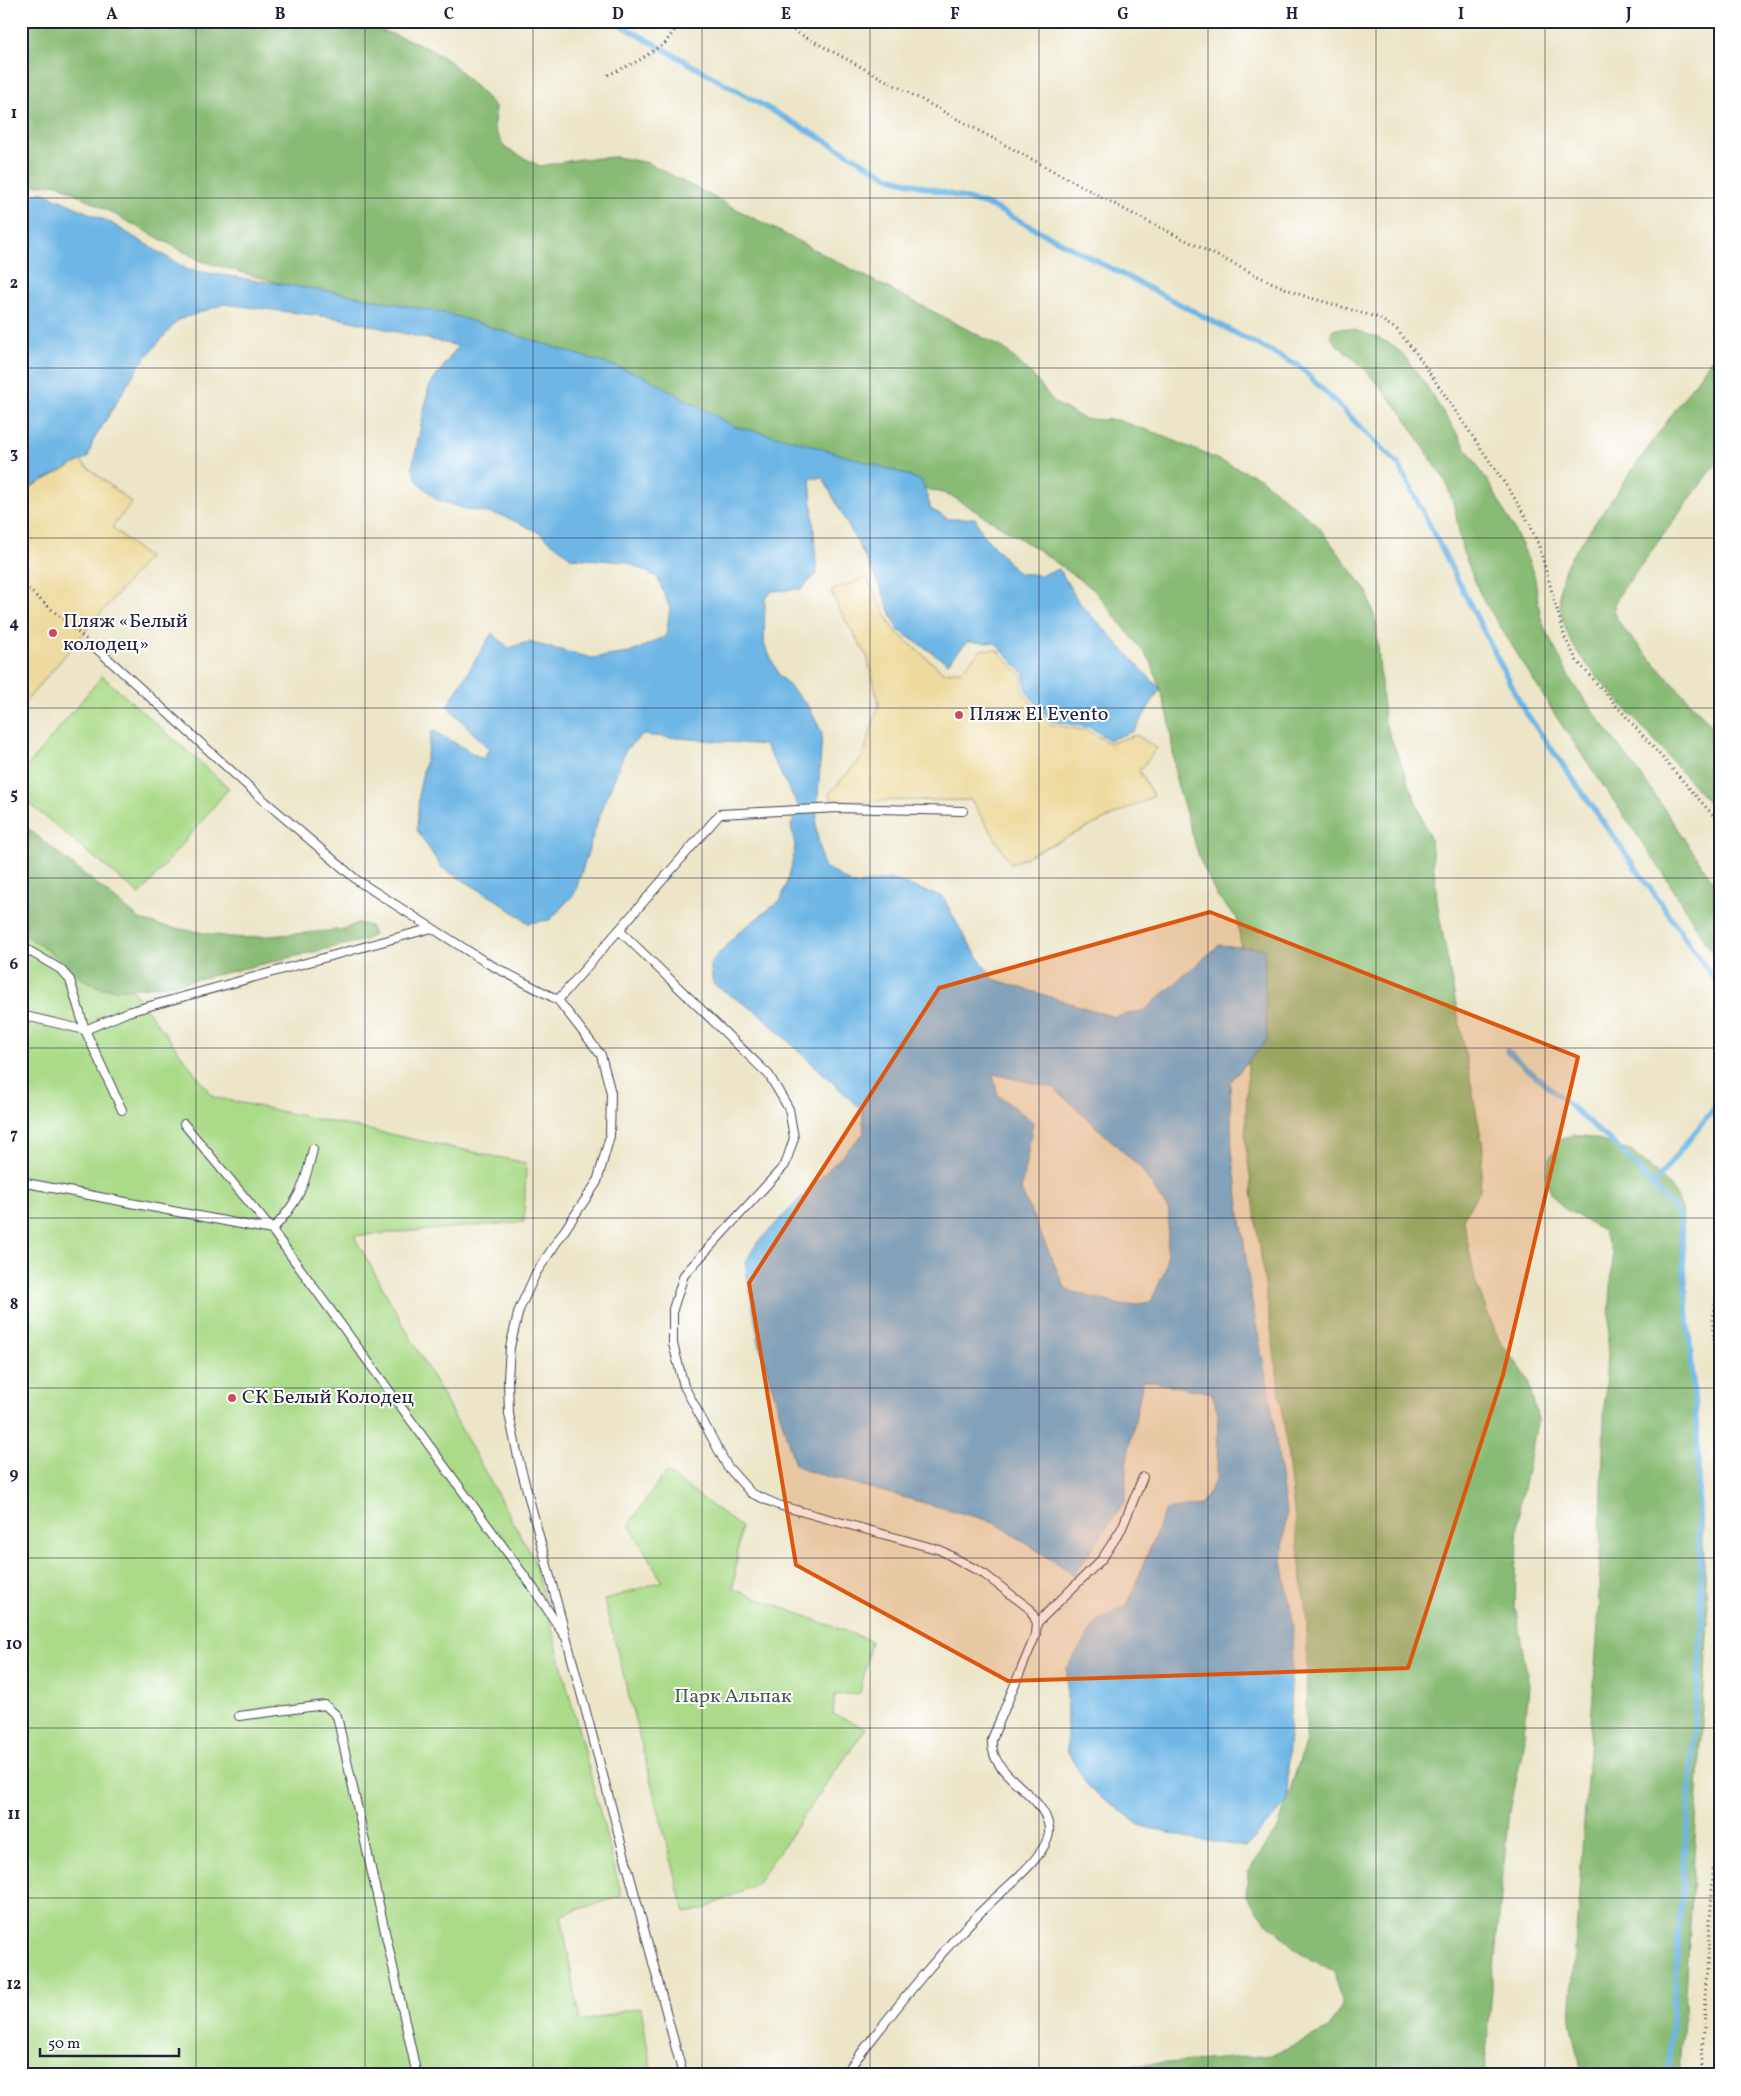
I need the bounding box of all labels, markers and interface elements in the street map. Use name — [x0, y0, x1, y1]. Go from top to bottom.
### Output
text: A — [106, 4, 118, 26]
text: B — [275, 4, 286, 26]
text: C — [444, 4, 454, 26]
text: D — [612, 4, 624, 26]
text: E — [781, 4, 791, 26]
text: F — [950, 4, 960, 26]
text: G — [1117, 4, 1129, 26]
text: H — [1286, 4, 1298, 26]
text: I — [1458, 4, 1464, 26]
text: J — [1625, 4, 1632, 26]
text: 1 — [11, 103, 17, 125]
text: 2 — [10, 273, 18, 295]
text: 3 — [10, 443, 18, 465]
place label: Пляж «Белый колодец» — [63, 608, 188, 659]
text: 4 — [9, 613, 19, 635]
marker: Пляж «Белый колодец» — [47, 627, 59, 639]
place label: Пляж El Evento — [969, 701, 1108, 729]
marker: Пляж El Evento — [953, 709, 965, 721]
text: 5 — [10, 784, 18, 806]
text: 6 — [10, 954, 19, 976]
text: 7 — [10, 1124, 18, 1146]
text: 8 — [10, 1294, 18, 1316]
place label: СК Белый Колодец — [242, 1384, 414, 1412]
marker: СК Белый Колодец — [226, 1392, 238, 1404]
text: 9 — [10, 1464, 19, 1486]
text: 10 — [6, 1634, 22, 1656]
park label: Парк Альпак — [674, 1683, 792, 1711]
text: 11 — [8, 1804, 20, 1826]
text: 12 — [7, 1974, 21, 1996]
scale bar — [40, 2026, 179, 2058]
text: 50 m — [48, 2034, 80, 2055]

